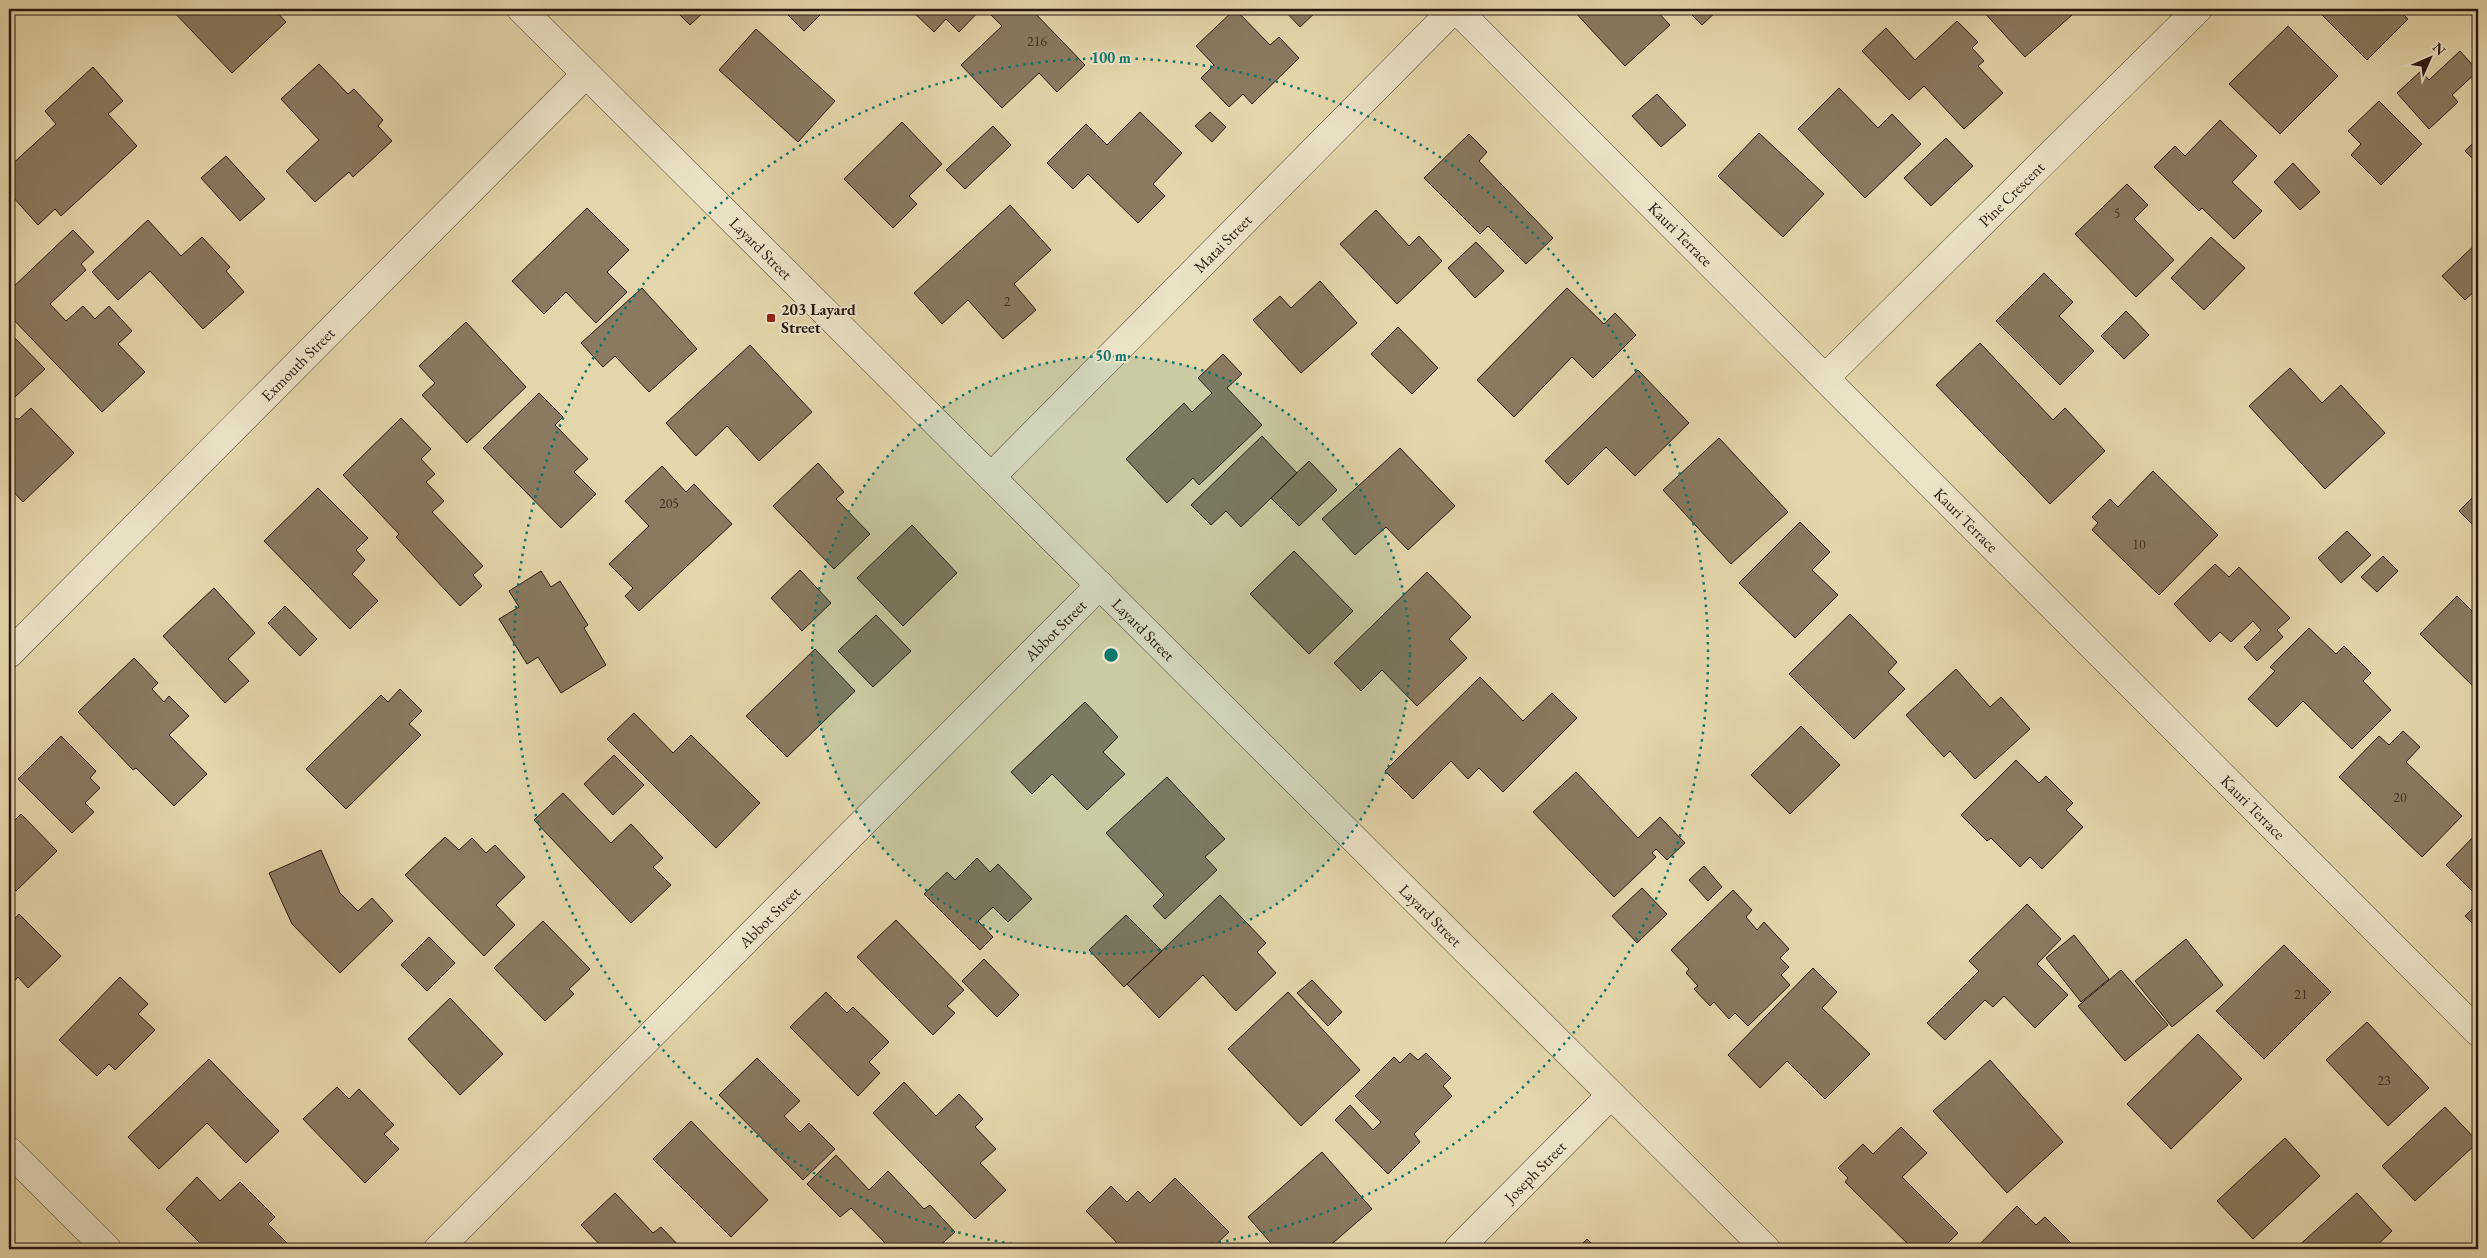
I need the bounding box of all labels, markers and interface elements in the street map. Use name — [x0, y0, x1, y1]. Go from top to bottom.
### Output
house number: 216 — [1027, 32, 1047, 50]
north arrow — [2404, 32, 2454, 82]
text: N — [2429, 38, 2450, 60]
text: 100 m — [1091, 48, 1131, 67]
street label: Pine Crescent — [1974, 156, 2049, 231]
street label: Kauri Terrace — [1644, 197, 1718, 271]
house number: 5 — [2114, 204, 2120, 222]
street label: Matai Street — [1189, 209, 1256, 277]
street label: Layard Street — [725, 212, 797, 284]
house number: 2 — [1004, 292, 1011, 310]
place label: 203 Layard Street — [781, 299, 856, 338]
marker: 203 Layard Street — [765, 312, 777, 324]
street label: Exmouth Street — [256, 322, 339, 406]
text: 50 m — [1095, 346, 1127, 365]
street label: Kauri Terrace — [1929, 483, 2003, 557]
house number: 205 — [659, 494, 679, 512]
house number: 10 — [2132, 535, 2146, 553]
street label: Layard Street — [1108, 593, 1180, 665]
street label: Abbot Street — [1019, 595, 1090, 666]
centre of rings — [1102, 646, 1120, 664]
street label: Kauri Terrace — [2216, 770, 2290, 844]
house number: 20 — [2393, 788, 2407, 806]
street label: Layard Street — [1395, 879, 1467, 951]
street label: Abbot Street — [733, 881, 804, 953]
house number: 21 — [2294, 985, 2308, 1003]
house number: 23 — [2377, 1071, 2391, 1089]
street label: Joseph Street — [1498, 1136, 1570, 1209]

